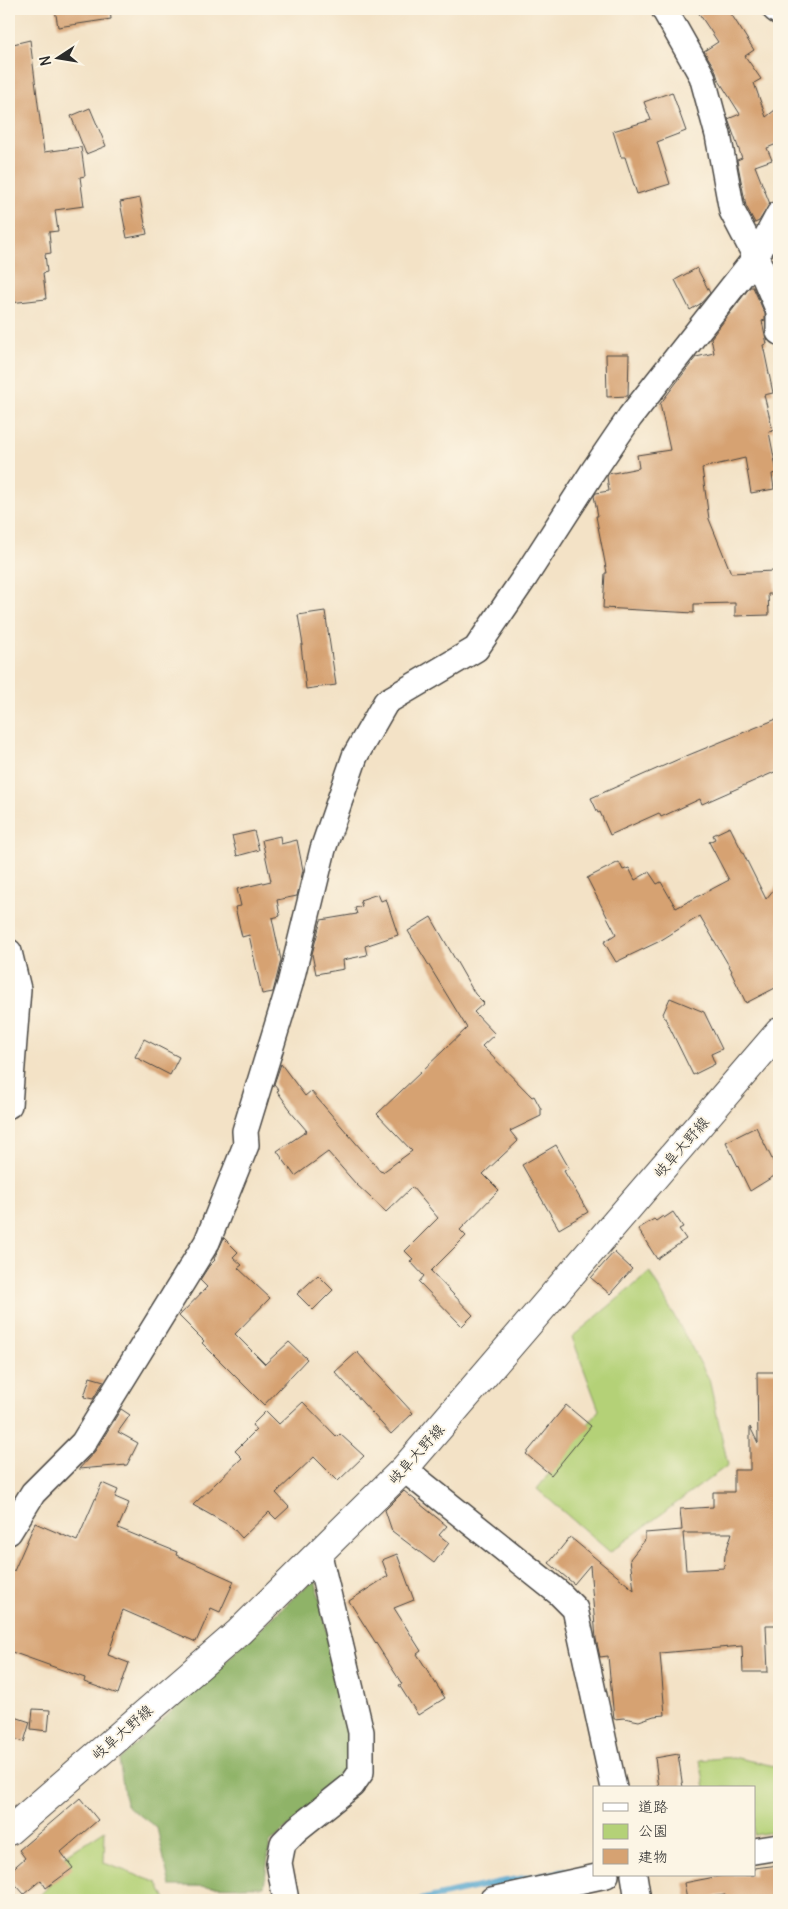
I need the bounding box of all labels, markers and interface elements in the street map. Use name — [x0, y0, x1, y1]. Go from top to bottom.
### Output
north arrow — [32, 32, 82, 82]
text: N — [35, 54, 55, 67]
street label: 岐阜大野線 — [649, 1112, 713, 1182]
street label: 岐阜大野線 — [384, 1420, 448, 1488]
street label: 岐阜大野線 — [87, 1700, 157, 1764]
legend — [593, 1786, 756, 1876]
text: 道路 — [638, 1797, 668, 1816]
text: 公園 — [638, 1821, 668, 1840]
text: 建物 — [638, 1847, 668, 1866]

